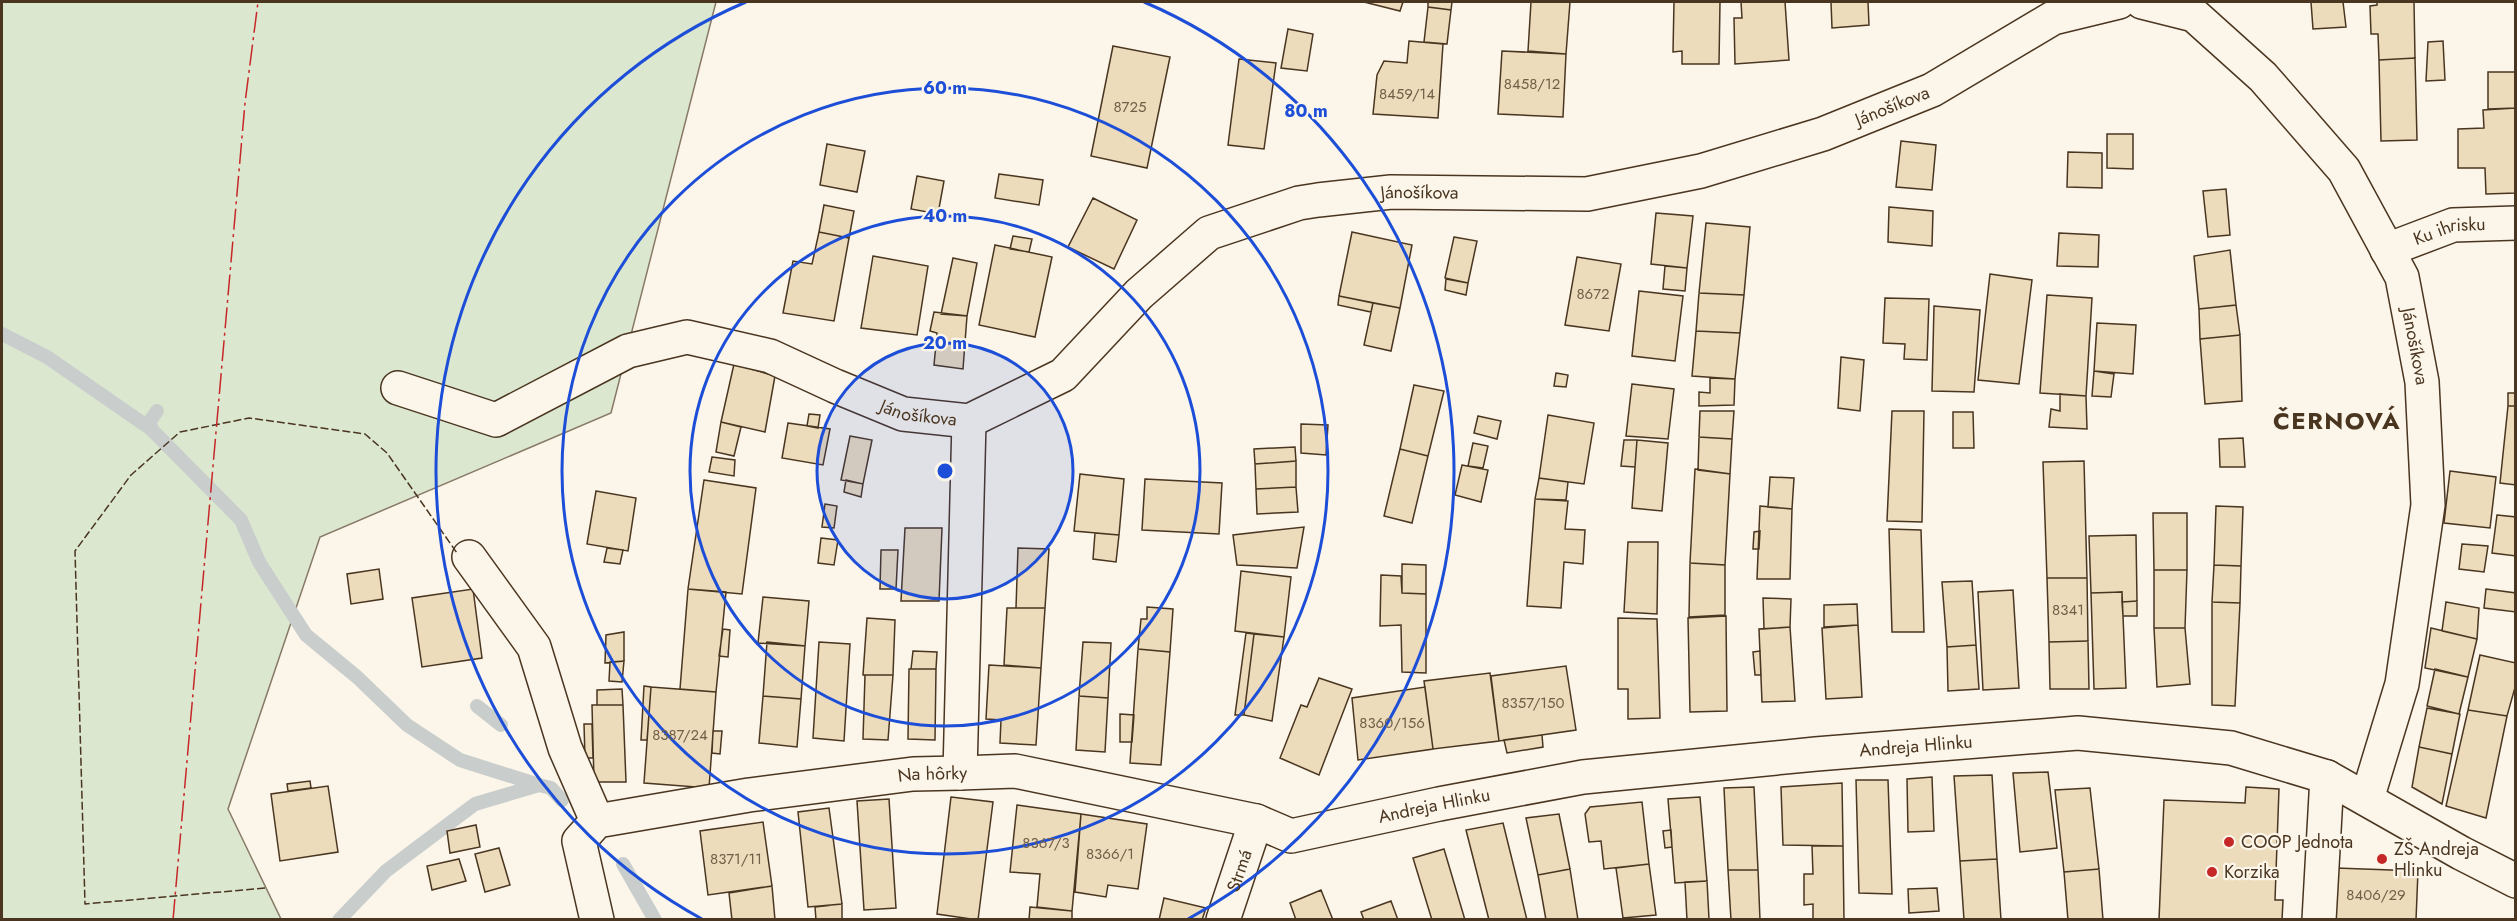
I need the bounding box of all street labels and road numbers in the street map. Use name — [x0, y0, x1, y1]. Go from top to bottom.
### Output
street label: Jánošíkova — [1849, 79, 1933, 133]
street label: Jánošíkova — [1377, 179, 1459, 206]
street label: Ku ihrisku — [2410, 211, 2486, 252]
street label: Jánošíkova — [2395, 304, 2435, 387]
street label: Jánošíkova — [874, 392, 958, 433]
street label: Andreja Hlinku — [1858, 728, 1974, 763]
street label: Na hôrky — [896, 760, 968, 789]
street label: Andreja Hlinku — [1376, 782, 1492, 830]
street label: Strmá — [1220, 846, 1259, 895]

